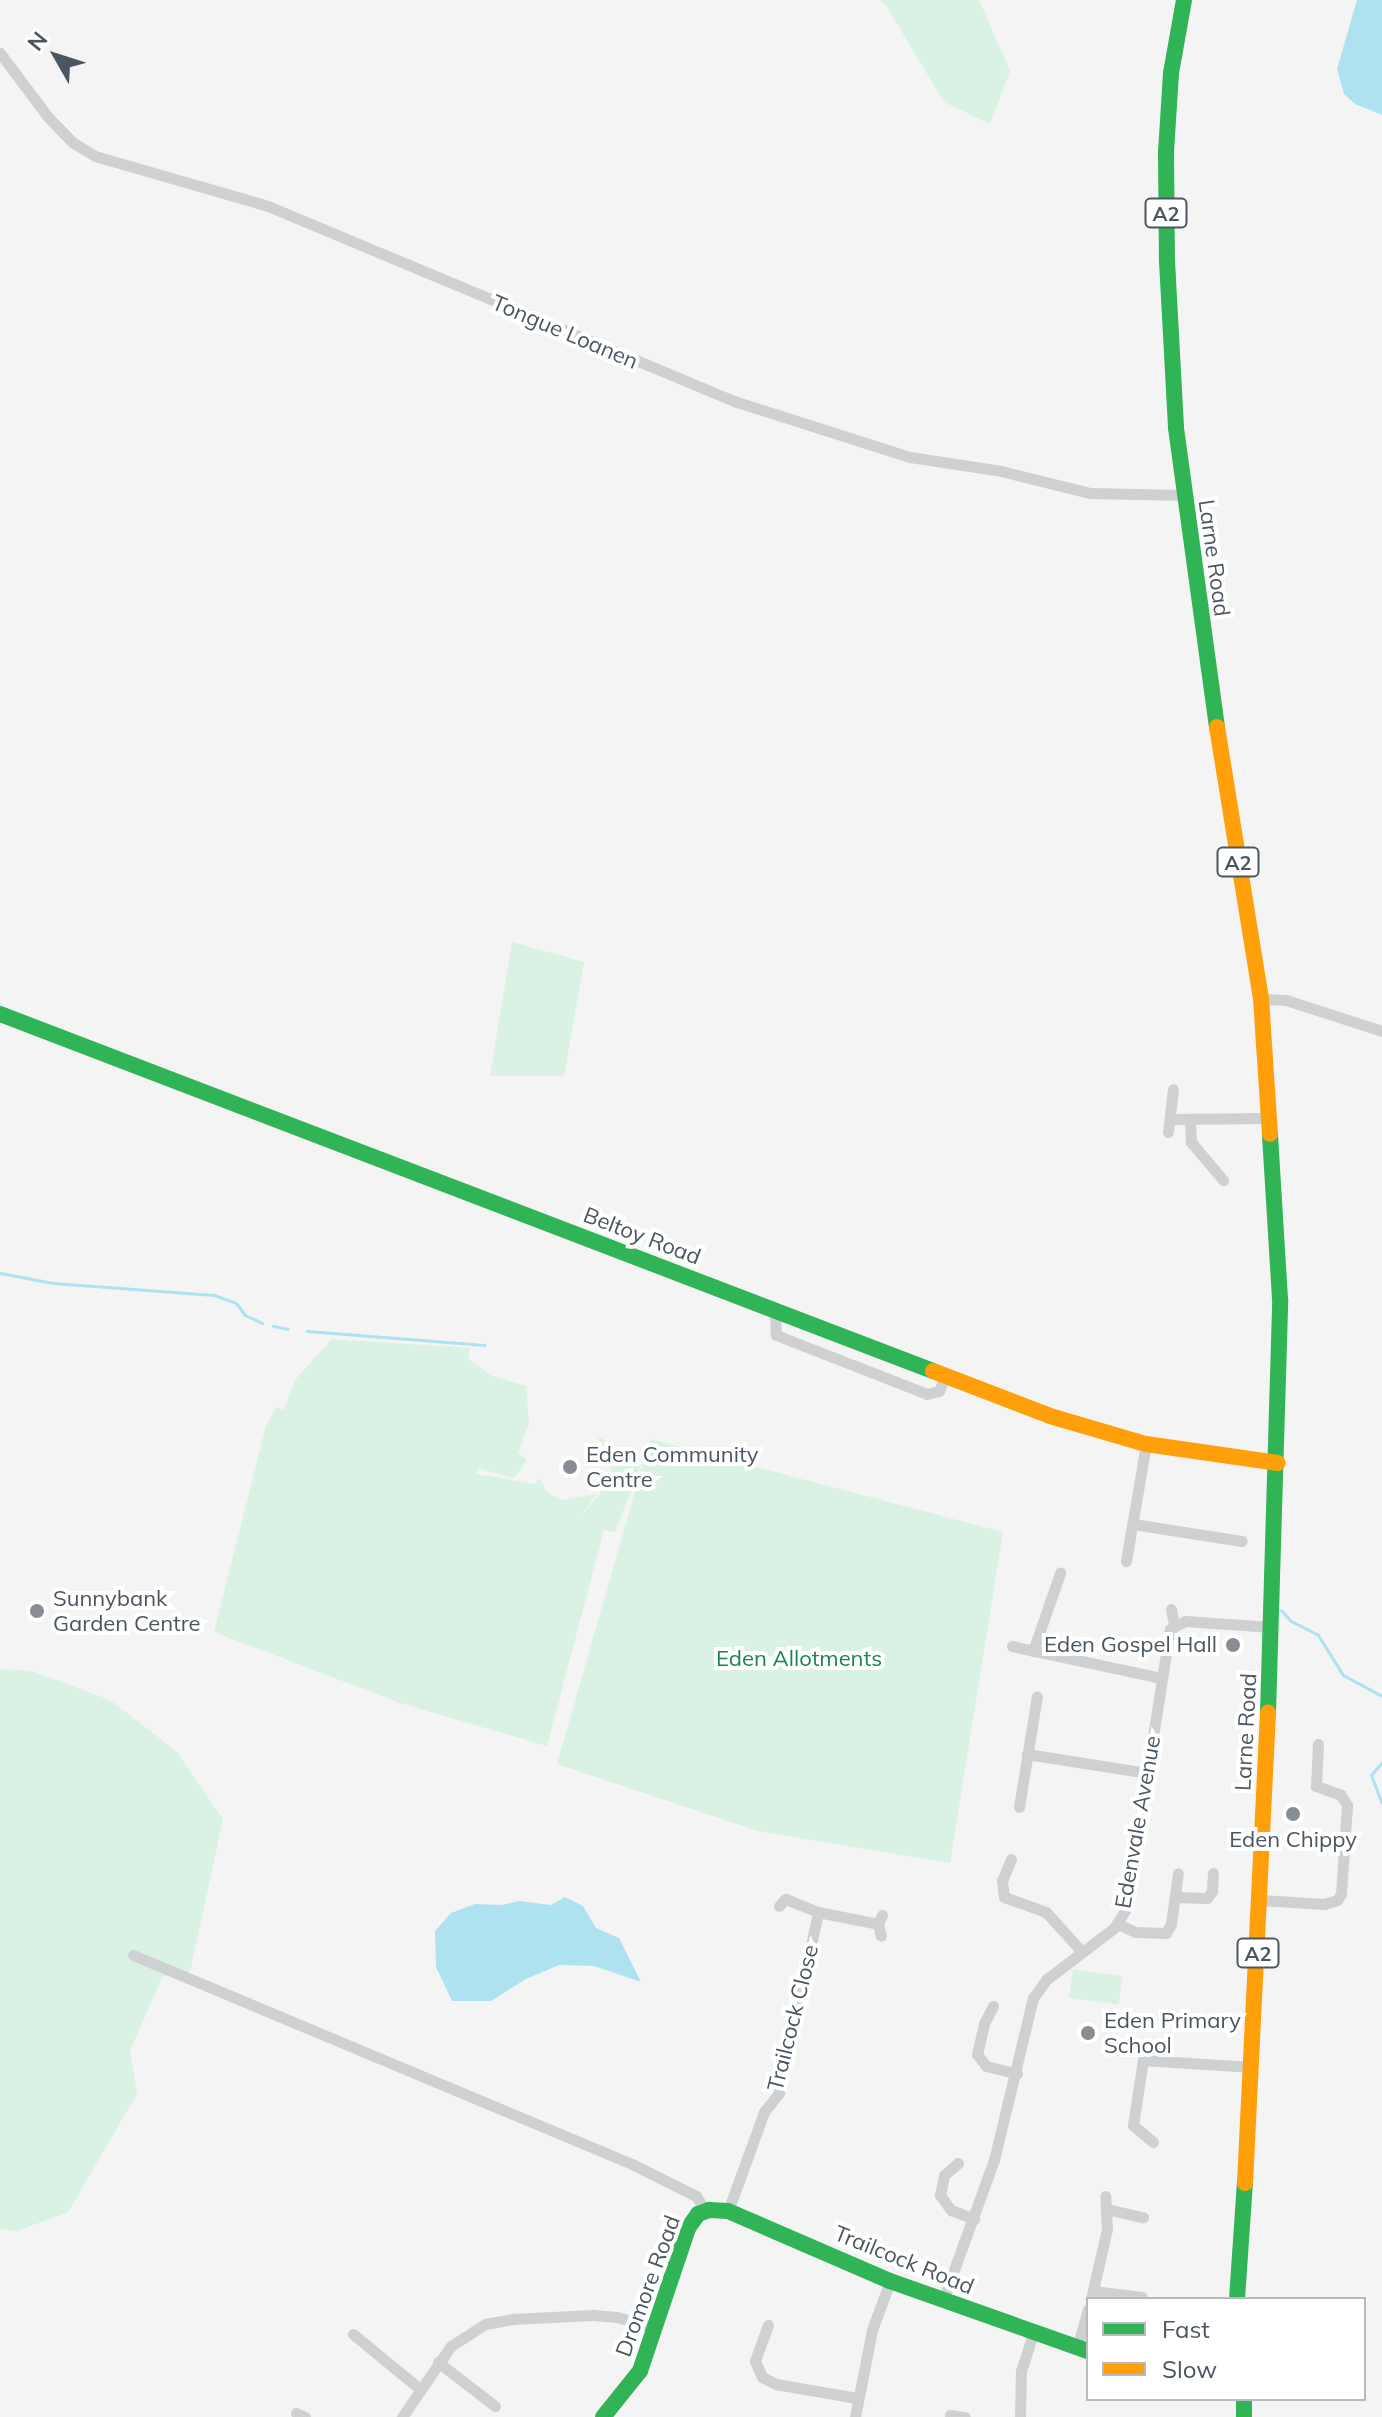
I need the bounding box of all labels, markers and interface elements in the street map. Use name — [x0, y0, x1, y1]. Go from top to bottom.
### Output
north arrow — [16, 16, 96, 96]
text: N — [21, 26, 53, 56]
road number: A2 — [1144, 197, 1188, 229]
street label: Tongue Loanen — [488, 289, 642, 375]
street label: Larne Road — [1193, 498, 1235, 618]
road number: A2 — [1216, 846, 1260, 878]
street label: Beltoy Road — [580, 1202, 704, 1270]
place label: Eden Community Centre — [586, 1441, 758, 1492]
marker: Eden Community Centre — [561, 1458, 579, 1476]
place label: Sunnybank Garden Centre — [53, 1585, 201, 1636]
marker: Sunnybank Garden Centre — [28, 1602, 46, 1620]
place label: Eden Gospel Hall — [1044, 1632, 1217, 1658]
marker: Eden Gospel Hall — [1224, 1636, 1242, 1654]
park label: Eden Allotments — [716, 1646, 882, 1672]
street label: Larne Road — [1230, 1673, 1262, 1791]
street label: Edenvale Avenue — [1110, 1734, 1166, 1910]
marker: Eden Chippy — [1284, 1805, 1302, 1823]
place label: Eden Chippy — [1229, 1827, 1357, 1853]
road number: A2 — [1236, 1937, 1280, 1969]
street label: Trailcock Close — [762, 1942, 824, 2094]
place label: Eden Primary School — [1104, 2007, 1241, 2058]
marker: Eden Primary School — [1079, 2024, 1097, 2042]
street label: Dromore Road — [610, 2212, 686, 2360]
street label: Trailcock Road — [830, 2220, 978, 2300]
legend — [1086, 2297, 1366, 2401]
text: Fast — [1162, 2314, 1210, 2344]
text: Slow — [1162, 2354, 1217, 2384]

